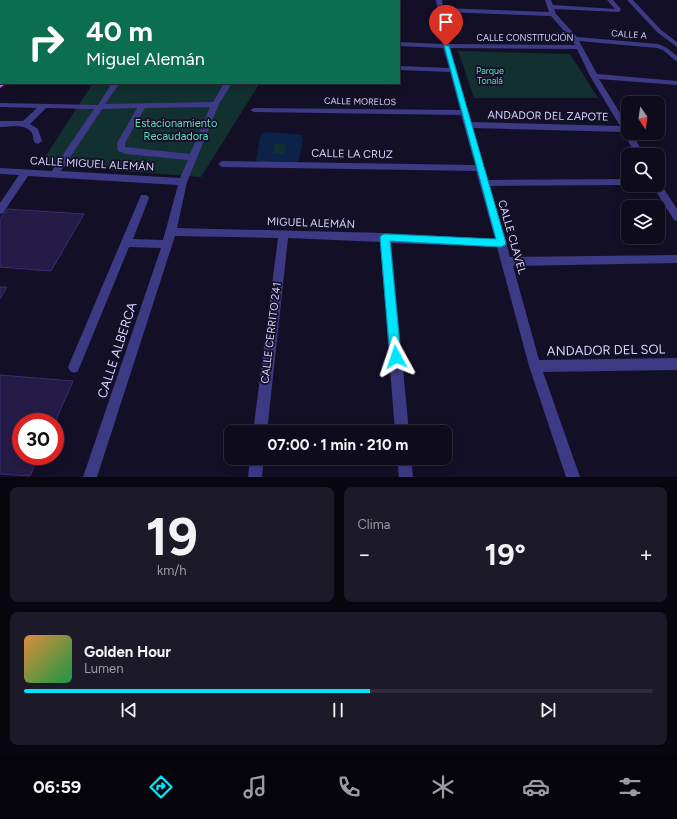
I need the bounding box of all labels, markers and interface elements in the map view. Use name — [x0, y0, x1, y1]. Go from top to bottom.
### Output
pin — [429, 5, 463, 46]
icon: arrive — [435, 11, 457, 33]
text: 40 m — [86, 14, 153, 48]
icon: right — [20, 16, 72, 68]
street label: CALLE A — [611, 27, 647, 41]
street label: CALLE CONSTITUCIÓN — [476, 32, 574, 43]
text: Miguel Alemán — [86, 48, 205, 70]
park label: Parque Tonalá — [476, 65, 504, 86]
street label: CALLE MORELOS — [324, 95, 397, 107]
north arrow — [621, 96, 665, 140]
map controls — [621, 96, 665, 244]
street label: ANDADOR DEL ZAPOTE — [487, 108, 609, 124]
park label: Estacionamiento Recaudadora — [135, 117, 217, 143]
street label: CALLE LA CRUZ — [311, 147, 393, 161]
button: search — [621, 148, 665, 192]
street label: CALLE MIGUEL ALEMÁN — [30, 154, 154, 174]
street label: CALLE CLAVEL — [495, 198, 529, 276]
button: layers — [621, 200, 665, 244]
street label: MIGUEL ALEMÁN — [267, 215, 355, 231]
street label: CALLE CERRITO 241 — [258, 282, 284, 384]
street label: CALLE ALBERCA — [94, 300, 140, 400]
position arrow — [375, 336, 417, 378]
street label: ANDADOR DEL SOL — [547, 341, 666, 359]
speed limit sign: 30 — [12, 413, 64, 465]
text: 07:00 · 1 min · 210 m — [268, 436, 408, 454]
text: 19 — [146, 506, 198, 568]
text: Clima — [358, 517, 390, 532]
text: 19° — [485, 536, 526, 573]
text: − — [358, 541, 371, 568]
text: + — [639, 541, 653, 568]
text: km/h — [157, 563, 187, 578]
text: Golden Hour — [84, 643, 171, 661]
text: Lumen — [84, 661, 123, 676]
icon: previous — [118, 699, 140, 721]
icon: pause — [327, 699, 349, 721]
icon: next — [537, 699, 559, 721]
icon: directions — [147, 773, 175, 801]
icon: music — [241, 773, 269, 801]
icon: phone — [335, 773, 363, 801]
icon: climate — [429, 773, 457, 801]
icon: car — [522, 773, 550, 801]
icon: filters — [616, 773, 644, 801]
text: 06:59 — [33, 776, 81, 798]

